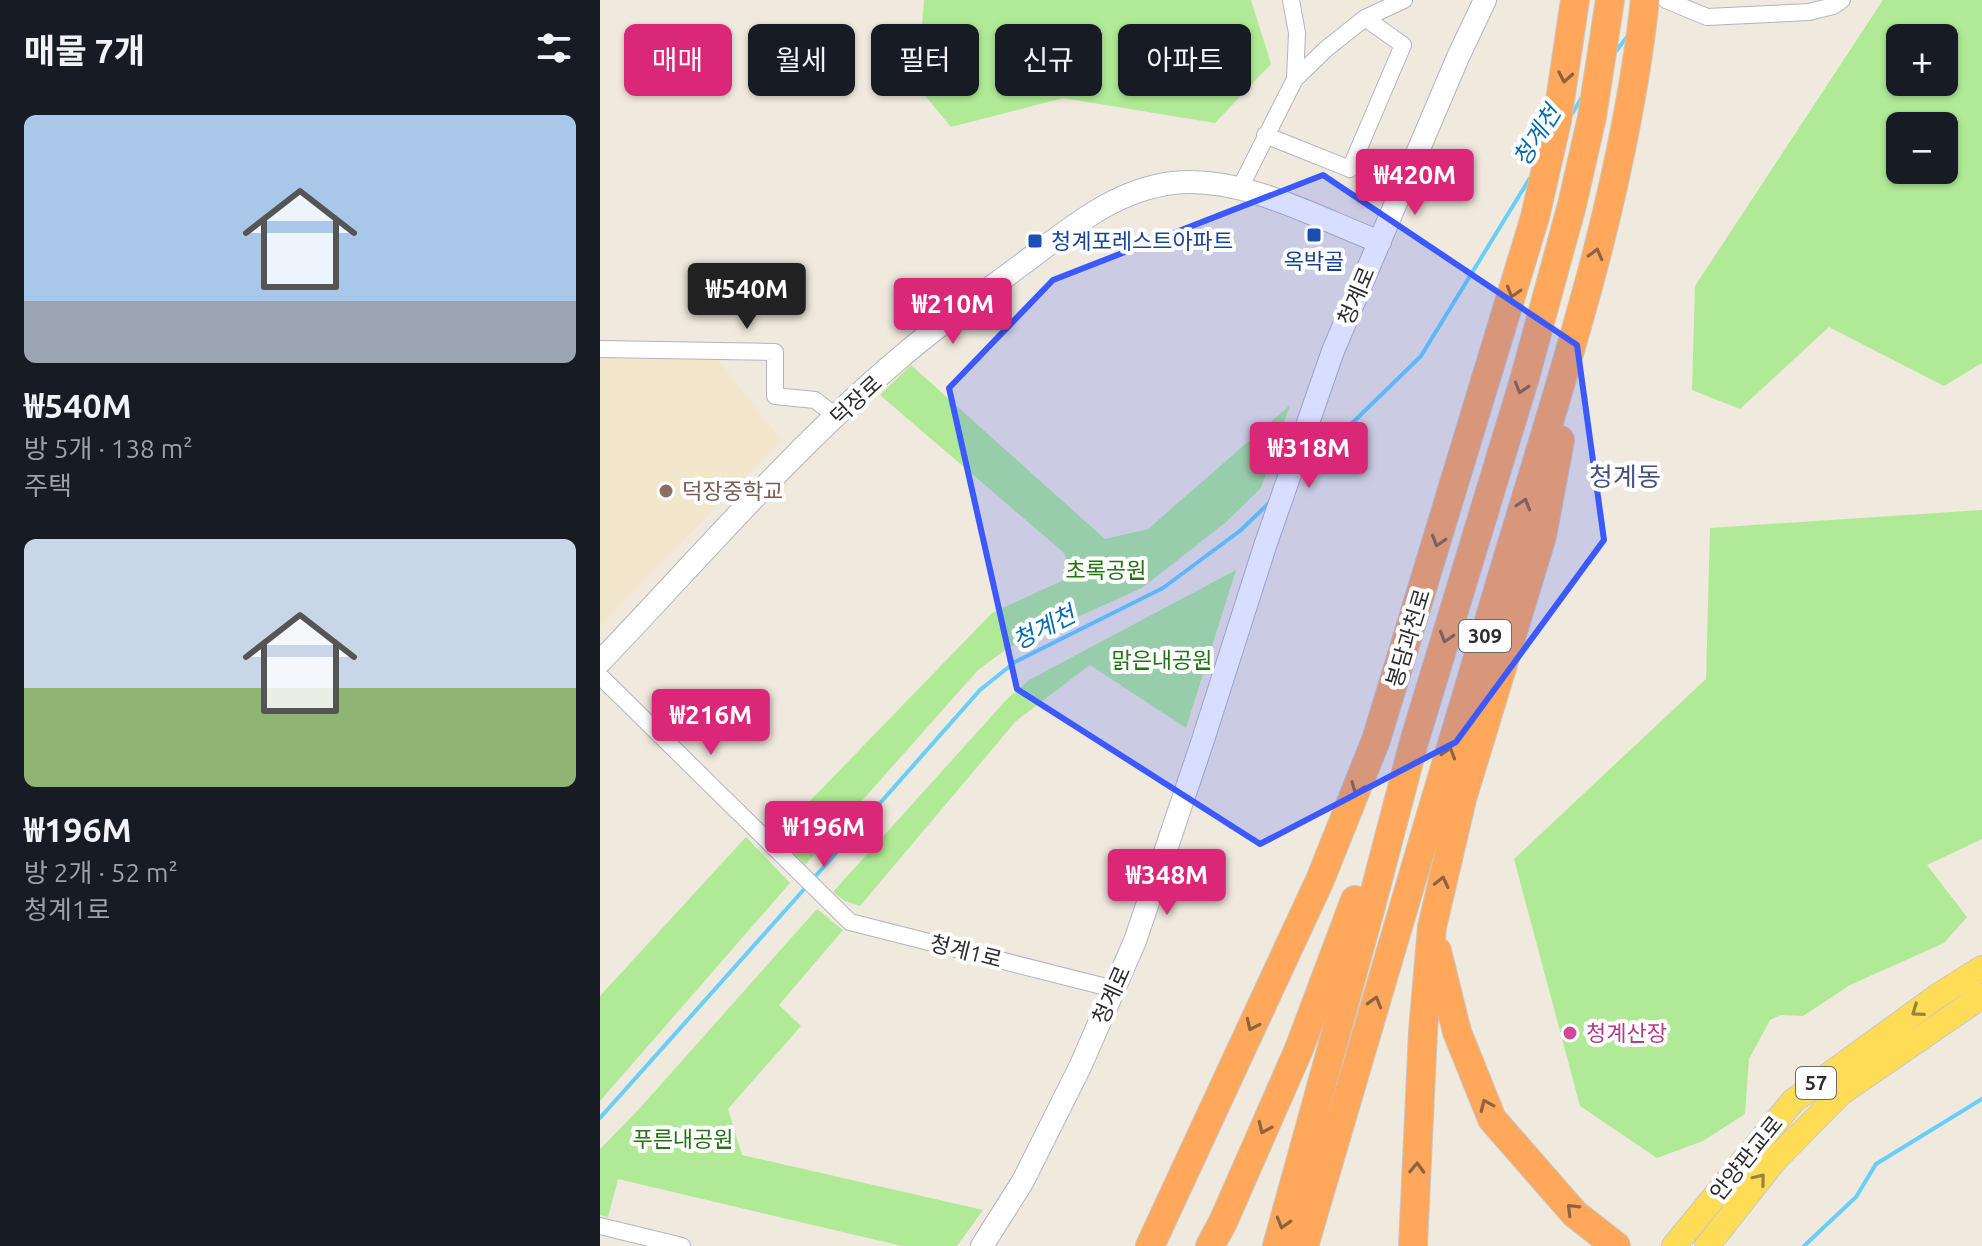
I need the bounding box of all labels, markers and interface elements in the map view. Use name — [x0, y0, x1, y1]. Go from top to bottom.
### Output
chip: 매매 — [624, 24, 732, 96]
chip: 월세 — [748, 24, 855, 96]
chip: 필터 — [871, 24, 979, 96]
chip: 신규 — [995, 24, 1102, 96]
chip: 아파트 — [1118, 24, 1251, 96]
map controls — [1886, 24, 1958, 184]
button: + — [1886, 24, 1958, 96]
icon: filters — [532, 26, 576, 70]
text: 매물 7개 — [24, 31, 145, 69]
one-way arrow — [1557, 70, 1574, 84]
water label: 청계천 — [1508, 98, 1567, 171]
button: − — [1886, 112, 1958, 184]
pin: ₩420M — [1359, 149, 1471, 217]
text: ₩420M — [1374, 160, 1456, 189]
icon: home — [228, 167, 372, 311]
marker: 옥박골 — [1305, 226, 1323, 244]
place label: 청계포레스트아파트 — [1051, 228, 1233, 253]
marker: 청계포레스트아파트 — [1026, 232, 1044, 250]
place label: 옥박골 — [1284, 248, 1344, 273]
one-way arrow — [1587, 248, 1603, 262]
pin: ₩540M — [691, 263, 803, 331]
street label: 청계로 — [1332, 263, 1379, 329]
text: ₩540M — [706, 274, 788, 303]
pin: ₩210M — [897, 278, 1009, 346]
one-way arrow — [1506, 284, 1522, 298]
text: ₩210M — [912, 289, 994, 318]
street label: 덕장로 — [825, 370, 886, 429]
one-way arrow — [1515, 381, 1531, 395]
text: ₩540M — [24, 386, 132, 424]
pin: ₩318M — [1253, 422, 1365, 490]
text: ₩318M — [1268, 433, 1350, 462]
text: 방 5개 · 138 m² — [24, 434, 192, 463]
district label: 청계동 — [1589, 462, 1661, 491]
text: 주택 — [24, 471, 72, 500]
place label: 덕장중학교 — [682, 478, 783, 503]
marker: 덕장중학교 — [657, 482, 675, 500]
one-way arrow — [1515, 498, 1531, 512]
one-way arrow — [1431, 534, 1447, 547]
park label: 초록공원 — [1066, 557, 1146, 582]
street label: 봉담과천로 — [1381, 586, 1434, 690]
icon: home — [228, 591, 372, 735]
water label: 청계천 — [1008, 599, 1082, 655]
road number: 309 — [1459, 620, 1511, 652]
one-way arrow — [1439, 630, 1455, 644]
park label: 맑은내공원 — [1111, 647, 1213, 672]
pin: ₩216M — [655, 689, 767, 757]
text: ₩216M — [670, 700, 752, 729]
one-way arrow — [1440, 747, 1456, 761]
one-way arrow — [1350, 780, 1367, 794]
pin: ₩196M — [768, 801, 880, 869]
text: ₩196M — [24, 810, 132, 848]
text: ₩196M — [783, 812, 865, 841]
pin: ₩348M — [1111, 849, 1223, 917]
text: 방 2개 · 52 m² — [24, 858, 178, 887]
text: ₩348M — [1126, 860, 1208, 889]
one-way arrow — [1433, 875, 1450, 889]
text: 청계1로 — [24, 895, 110, 924]
street label: 청계1로 — [928, 930, 1005, 971]
street label: 청계로 — [1087, 962, 1134, 1028]
one-way arrow — [1366, 996, 1382, 1010]
one-way arrow — [1911, 1001, 1925, 1016]
one-way arrow — [1246, 1017, 1262, 1032]
place label: 청계산장 — [1586, 1020, 1667, 1045]
marker: 청계산장 — [1561, 1024, 1579, 1042]
road number: 57 — [1796, 1067, 1836, 1099]
one-way arrow — [1480, 1098, 1496, 1113]
street label: 안양판교로 — [1704, 1110, 1787, 1205]
one-way arrow — [1258, 1120, 1274, 1134]
park label: 푸른내공원 — [632, 1126, 734, 1151]
one-way arrow — [1408, 1161, 1425, 1174]
one-way arrow — [1750, 1173, 1764, 1188]
one-way arrow — [1566, 1204, 1581, 1218]
one-way arrow — [1276, 1215, 1293, 1229]

